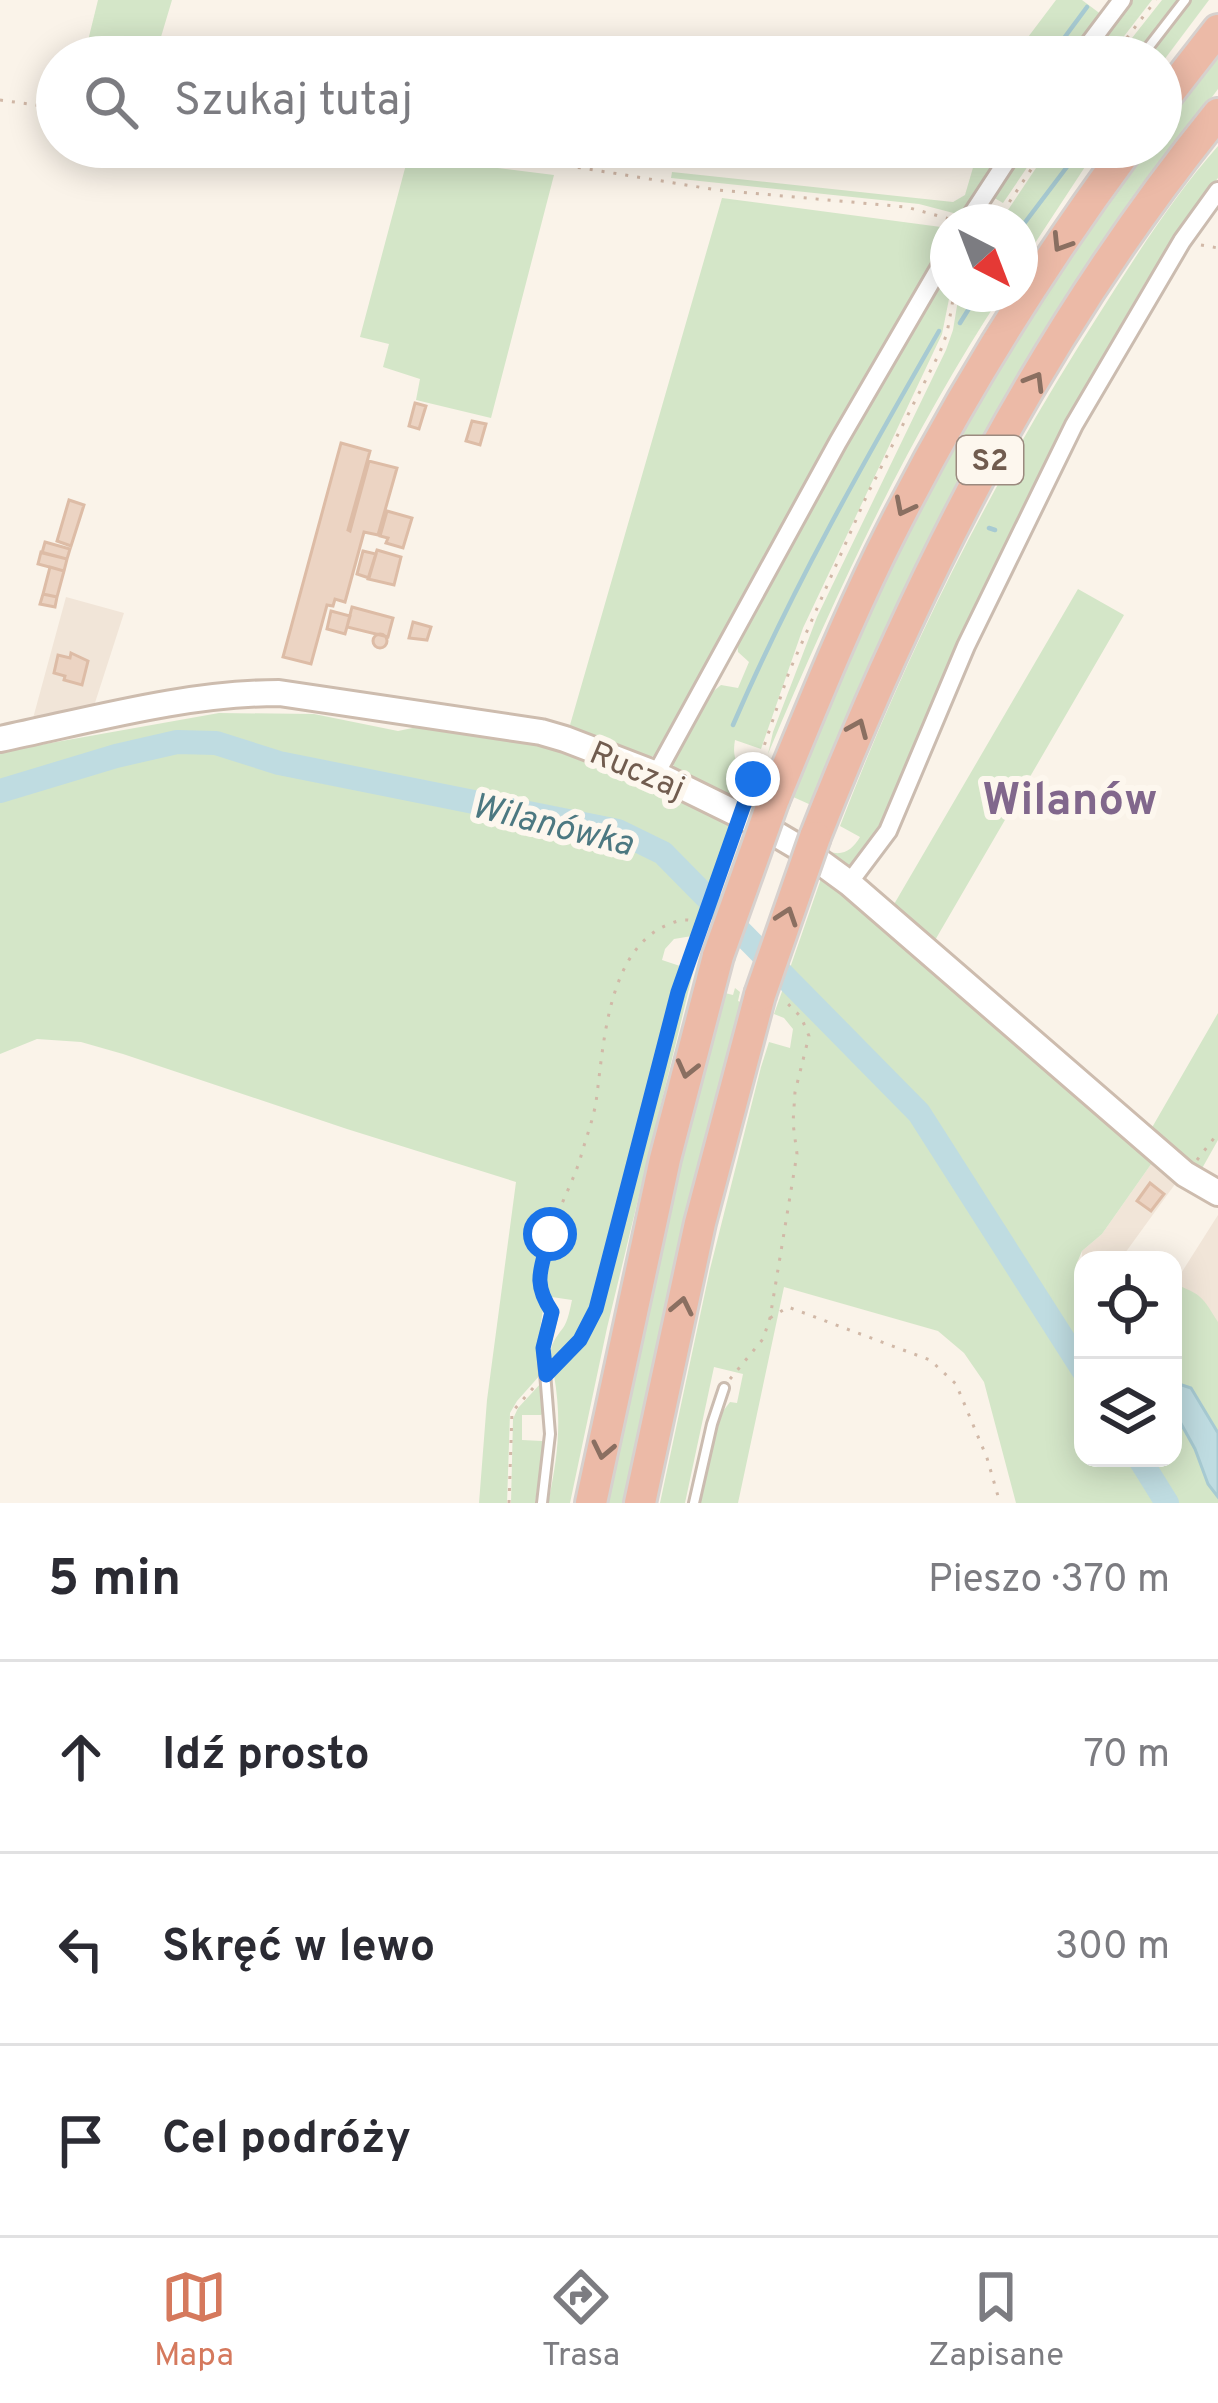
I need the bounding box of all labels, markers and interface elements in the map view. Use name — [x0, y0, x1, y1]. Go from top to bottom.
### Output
search box — [36, 36, 1182, 168]
icon: search — [78, 69, 144, 135]
text: Szukaj tutaj — [174, 74, 413, 131]
north arrow — [930, 204, 1038, 312]
one-way arrow — [1053, 229, 1075, 251]
one-way arrow — [1020, 372, 1043, 394]
road number: S2 — [957, 436, 1023, 484]
one-way arrow — [894, 495, 918, 516]
one-way arrow — [844, 719, 868, 740]
street label: Ruczaj — [582, 734, 690, 811]
route end — [726, 752, 780, 806]
district label: Wilanów — [982, 774, 1158, 831]
water label: Wilanówka — [467, 785, 638, 869]
one-way arrow — [772, 906, 797, 927]
one-way arrow — [676, 1058, 701, 1079]
route start — [523, 1207, 577, 1261]
map controls — [1074, 1251, 1182, 1467]
button: locate — [1074, 1251, 1182, 1359]
one-way arrow — [668, 1297, 694, 1317]
button: layers — [1074, 1359, 1182, 1467]
one-way arrow — [591, 1439, 616, 1459]
text: 5 min — [48, 1549, 181, 1614]
text: Pieszo · 370 m — [928, 1557, 1170, 1606]
icon: ahead — [48, 1724, 114, 1790]
text: Idź prosto — [162, 1728, 370, 1785]
text: 70 m — [1084, 1732, 1170, 1781]
icon: left — [48, 1916, 114, 1982]
text: Skręć w lewo — [162, 1920, 435, 1977]
text: 300 m — [1055, 1924, 1170, 1973]
icon: arrive — [48, 2108, 114, 2174]
text: Cel podróży — [162, 2112, 411, 2169]
tab: Mapa — [154, 2264, 234, 2378]
tab: Trasa — [542, 2264, 620, 2378]
tab: Zapisane — [928, 2264, 1064, 2378]

